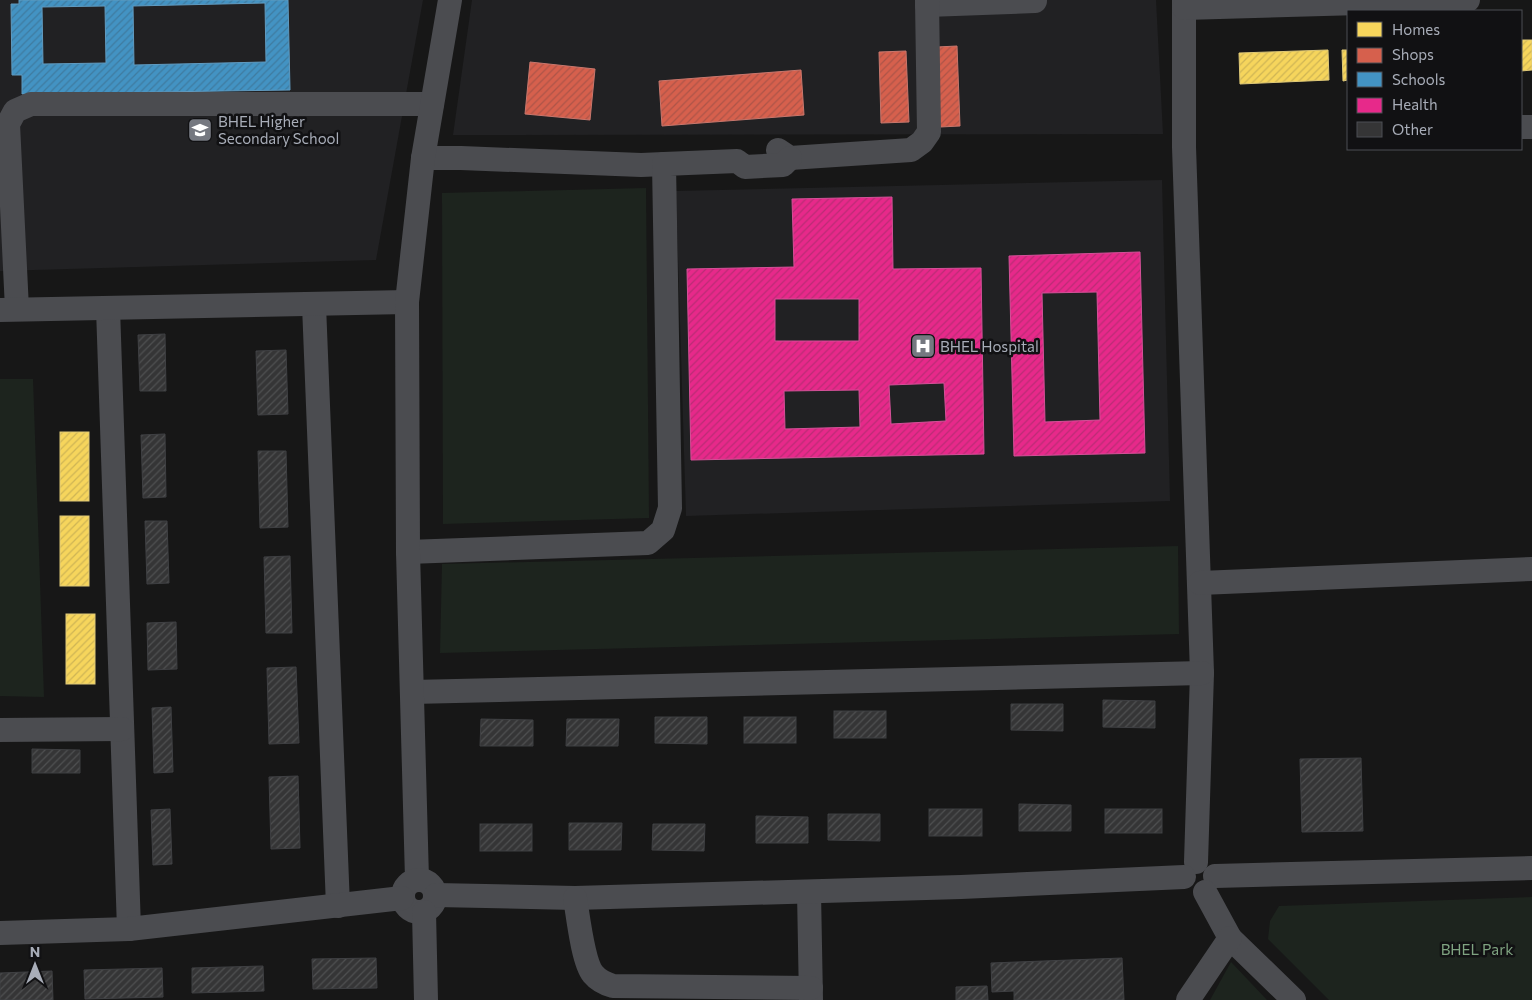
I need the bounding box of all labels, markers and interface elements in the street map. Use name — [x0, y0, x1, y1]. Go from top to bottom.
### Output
legend — [1347, 10, 1522, 150]
text: Homes — [1392, 20, 1440, 38]
text: Shops — [1392, 45, 1434, 63]
text: Schools — [1392, 70, 1446, 88]
text: Health — [1392, 95, 1438, 113]
place label: BHEL Higher Secondary School — [218, 112, 339, 147]
school or university icon: BHEL Higher Secondary School — [187, 117, 213, 143]
text: Other — [1392, 120, 1433, 138]
hospital icon: BHEL Hospital — [910, 333, 936, 359]
place label: BHEL Hospital — [940, 337, 1039, 355]
north arrow — [10, 940, 60, 990]
park label: BHEL Park — [1441, 940, 1513, 958]
text: N — [30, 943, 40, 960]

